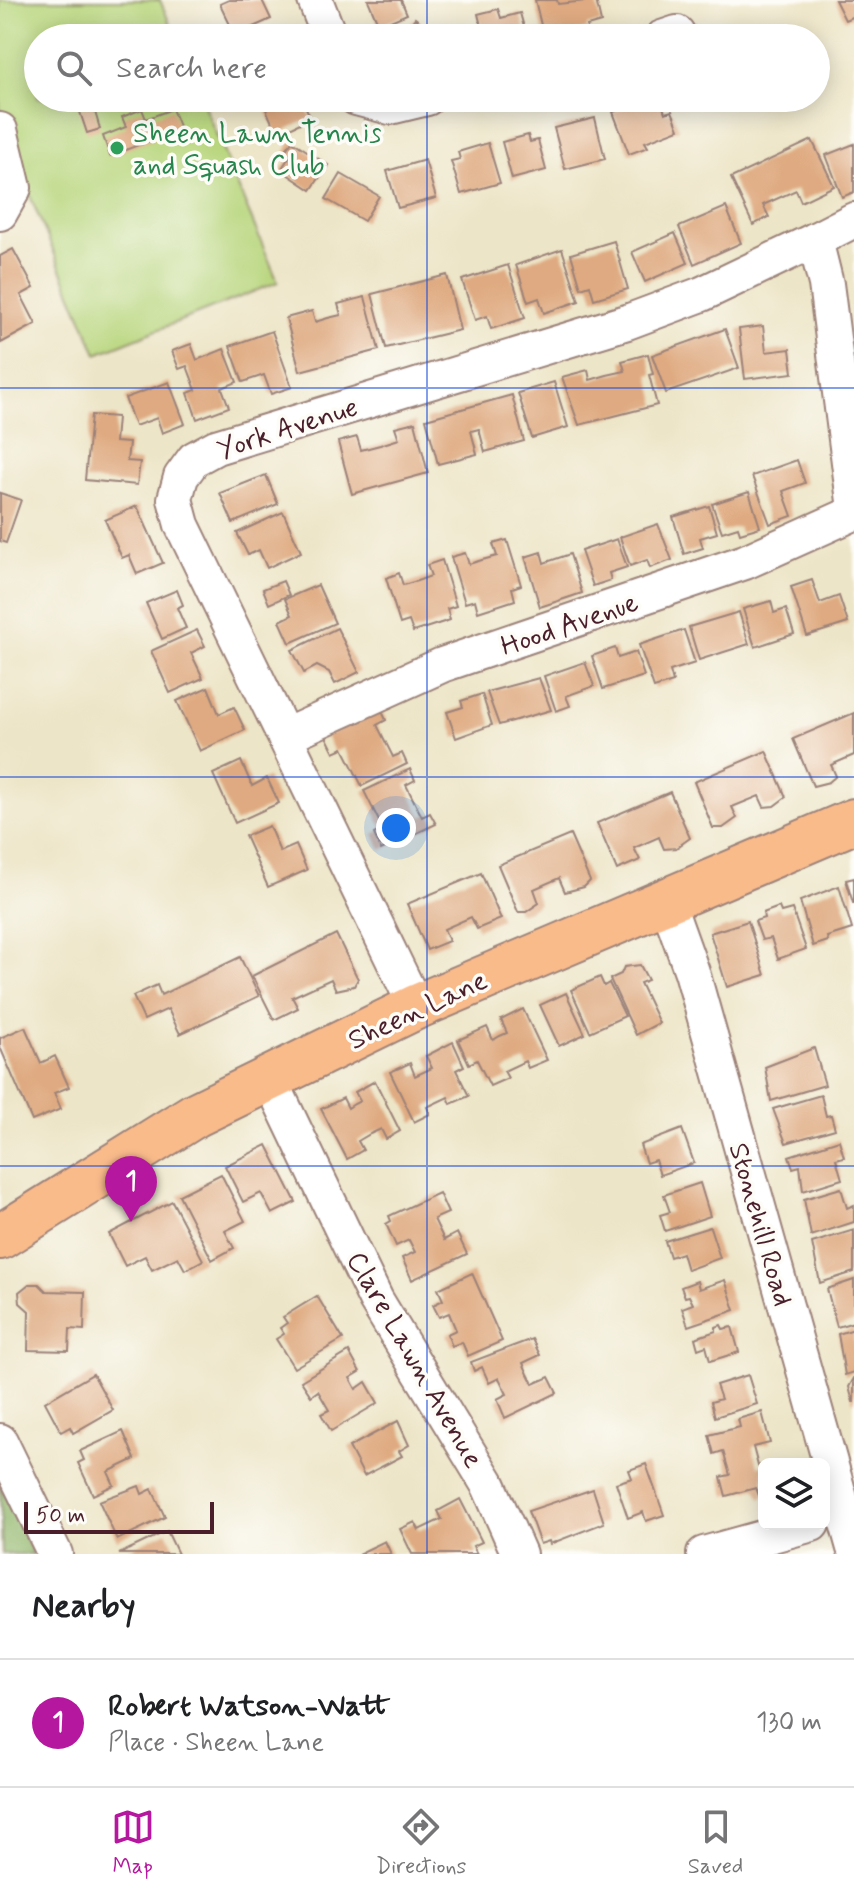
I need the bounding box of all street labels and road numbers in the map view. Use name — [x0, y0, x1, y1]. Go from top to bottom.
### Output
street label: York Avenue — [213, 389, 363, 469]
street label: Hood Avenue — [496, 585, 644, 666]
street label: Sheen Lane — [343, 963, 494, 1060]
street label: Stonehill Road — [719, 1139, 801, 1311]
street label: Clare Lawn Avenue — [337, 1245, 491, 1475]

